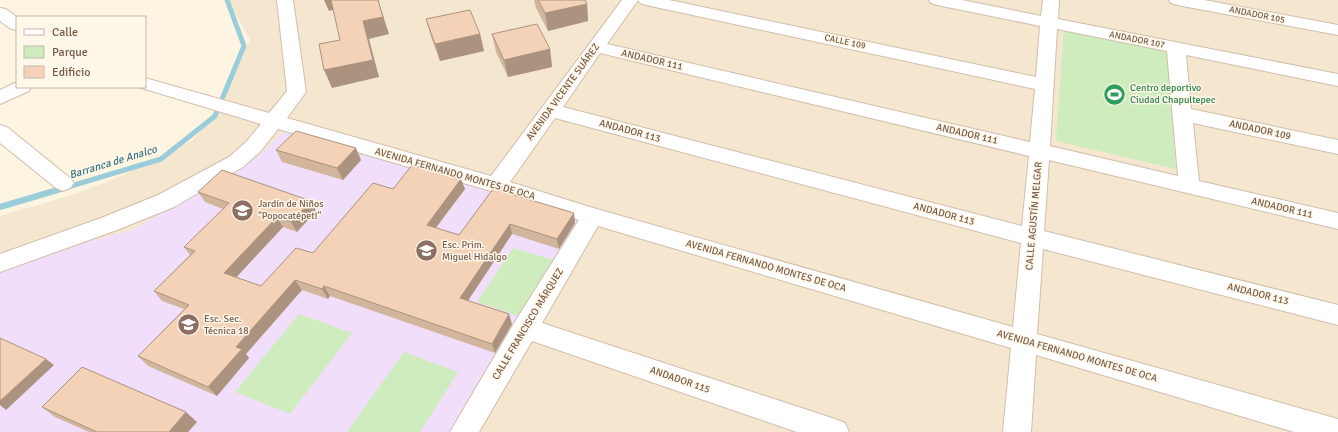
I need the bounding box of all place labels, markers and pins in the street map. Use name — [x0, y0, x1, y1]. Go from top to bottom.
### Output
sports icon: Centro deportivo Ciudad Chapultepec — [1102, 81, 1128, 107]
place label: Centro deportivo Ciudad Chapultepec — [1130, 82, 1216, 106]
school or university icon: Jardín de Niños "Popocatépetl" — [230, 197, 256, 223]
place label: Jardín de Niños "Popocatépetl" — [258, 198, 324, 222]
school or university icon: Esc. Prim. Miguel Hidalgo — [414, 238, 440, 264]
place label: Esc. Prim. Miguel Hidalgo — [442, 239, 507, 263]
school or university icon: Esc. Sec. Técnica 18 — [176, 312, 202, 338]
place label: Esc. Sec. Técnica 18 — [204, 313, 249, 337]

